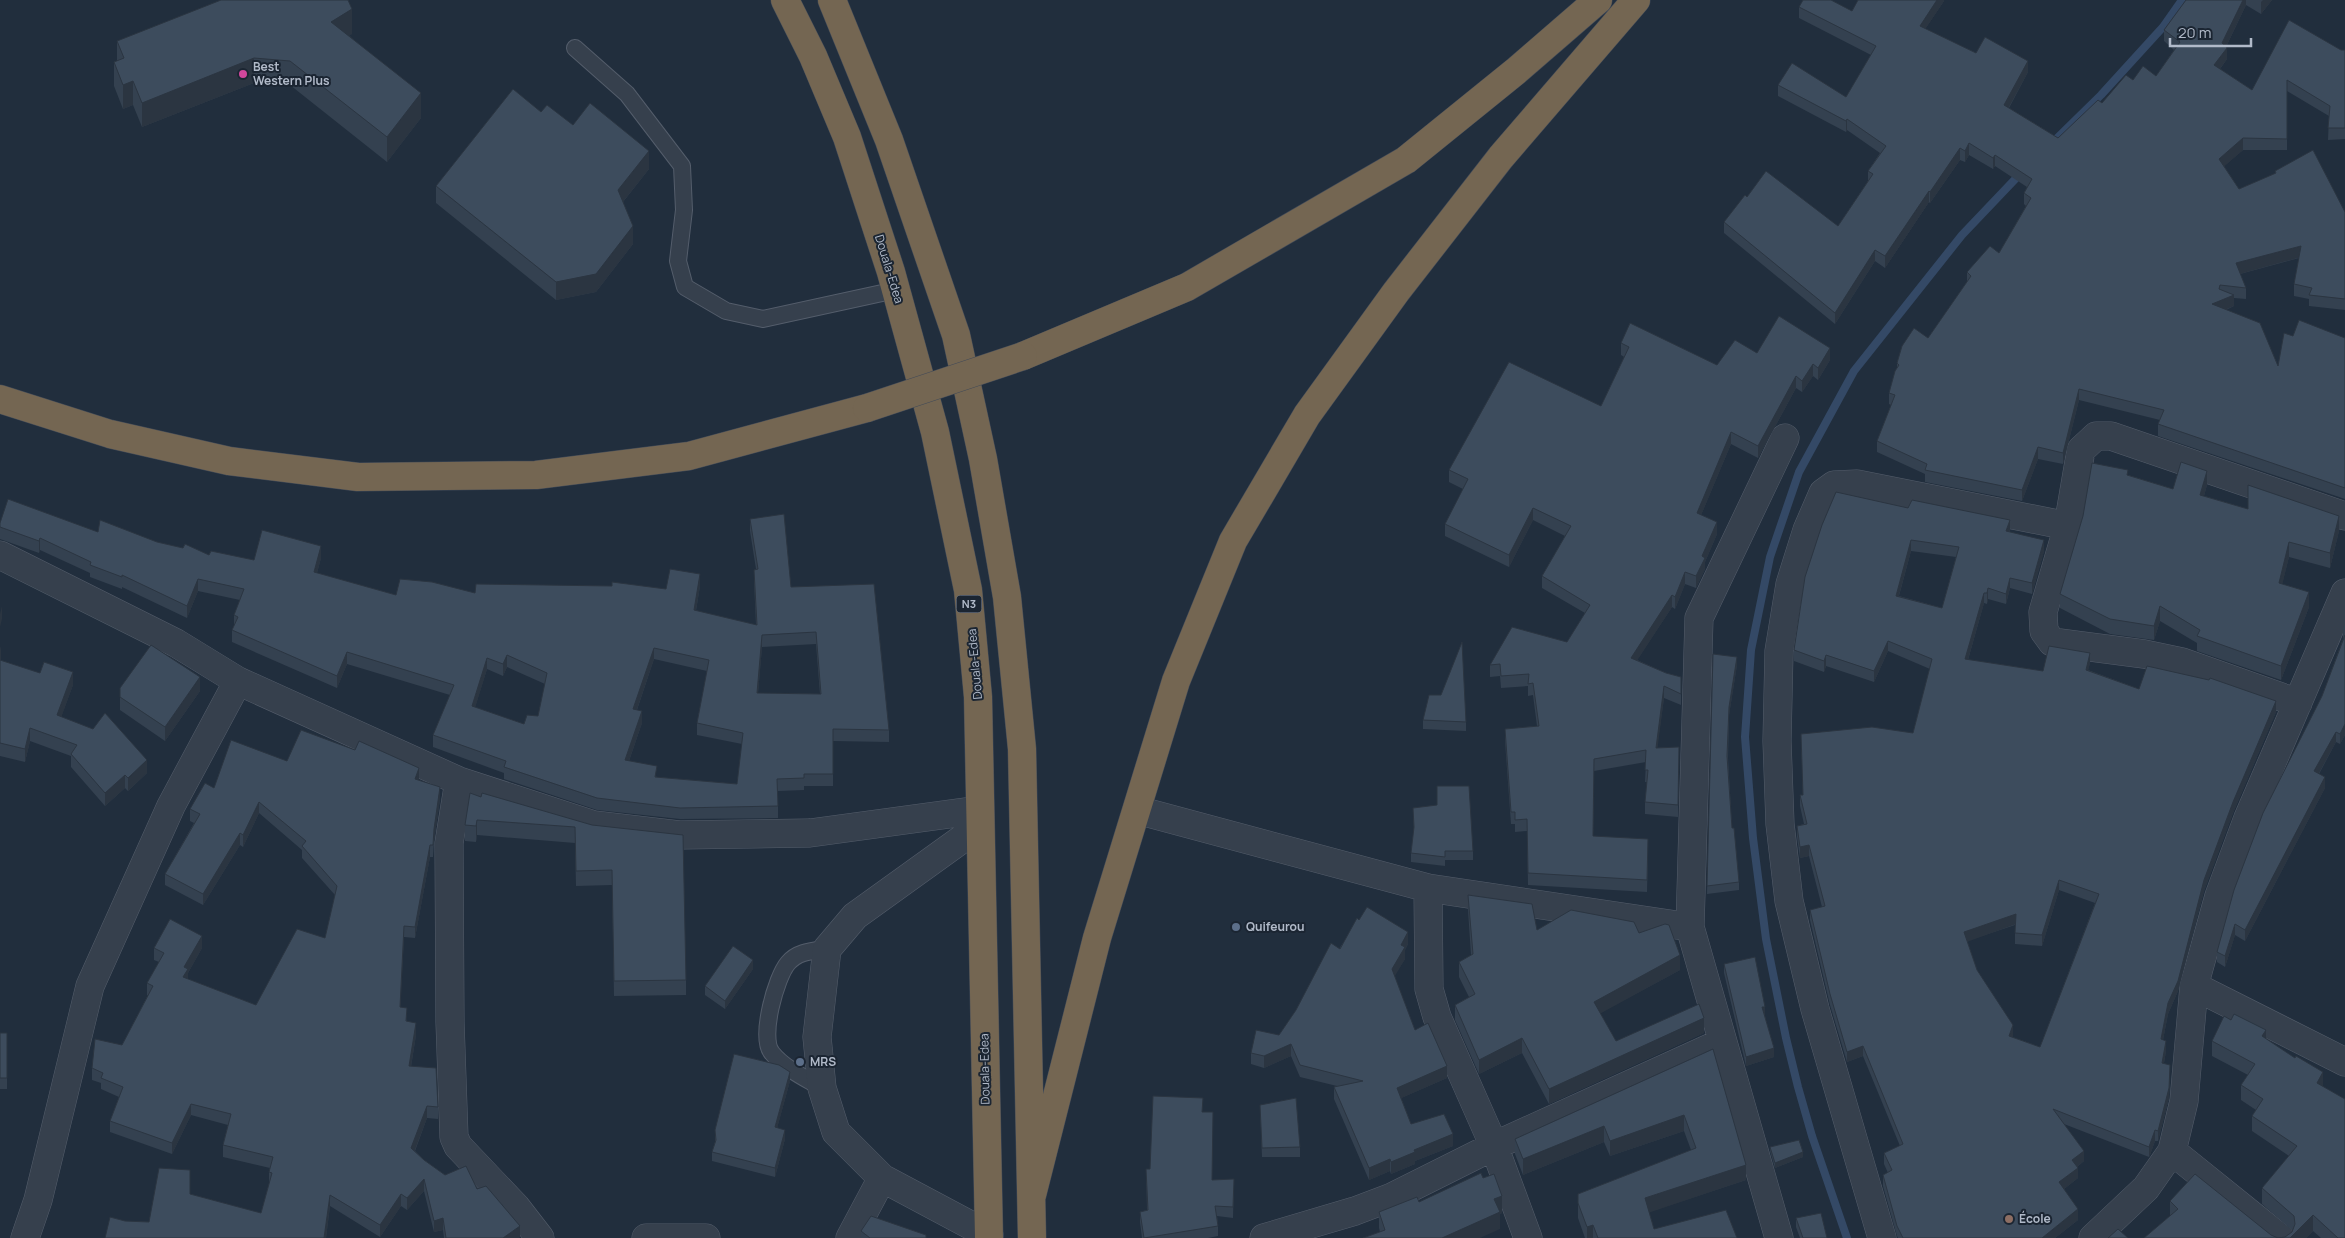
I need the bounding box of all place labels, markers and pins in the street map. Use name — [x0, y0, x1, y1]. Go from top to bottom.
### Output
place label: Best Western Plus — [253, 58, 330, 89]
marker: Best Western Plus — [237, 68, 249, 80]
place label: Quifeurou — [1246, 918, 1304, 935]
marker: Quifeurou — [1230, 921, 1242, 933]
place label: MRS — [810, 1053, 836, 1070]
marker: MRS — [794, 1056, 806, 1068]
place label: École — [2019, 1210, 2051, 1227]
marker: École — [2003, 1213, 2015, 1225]

